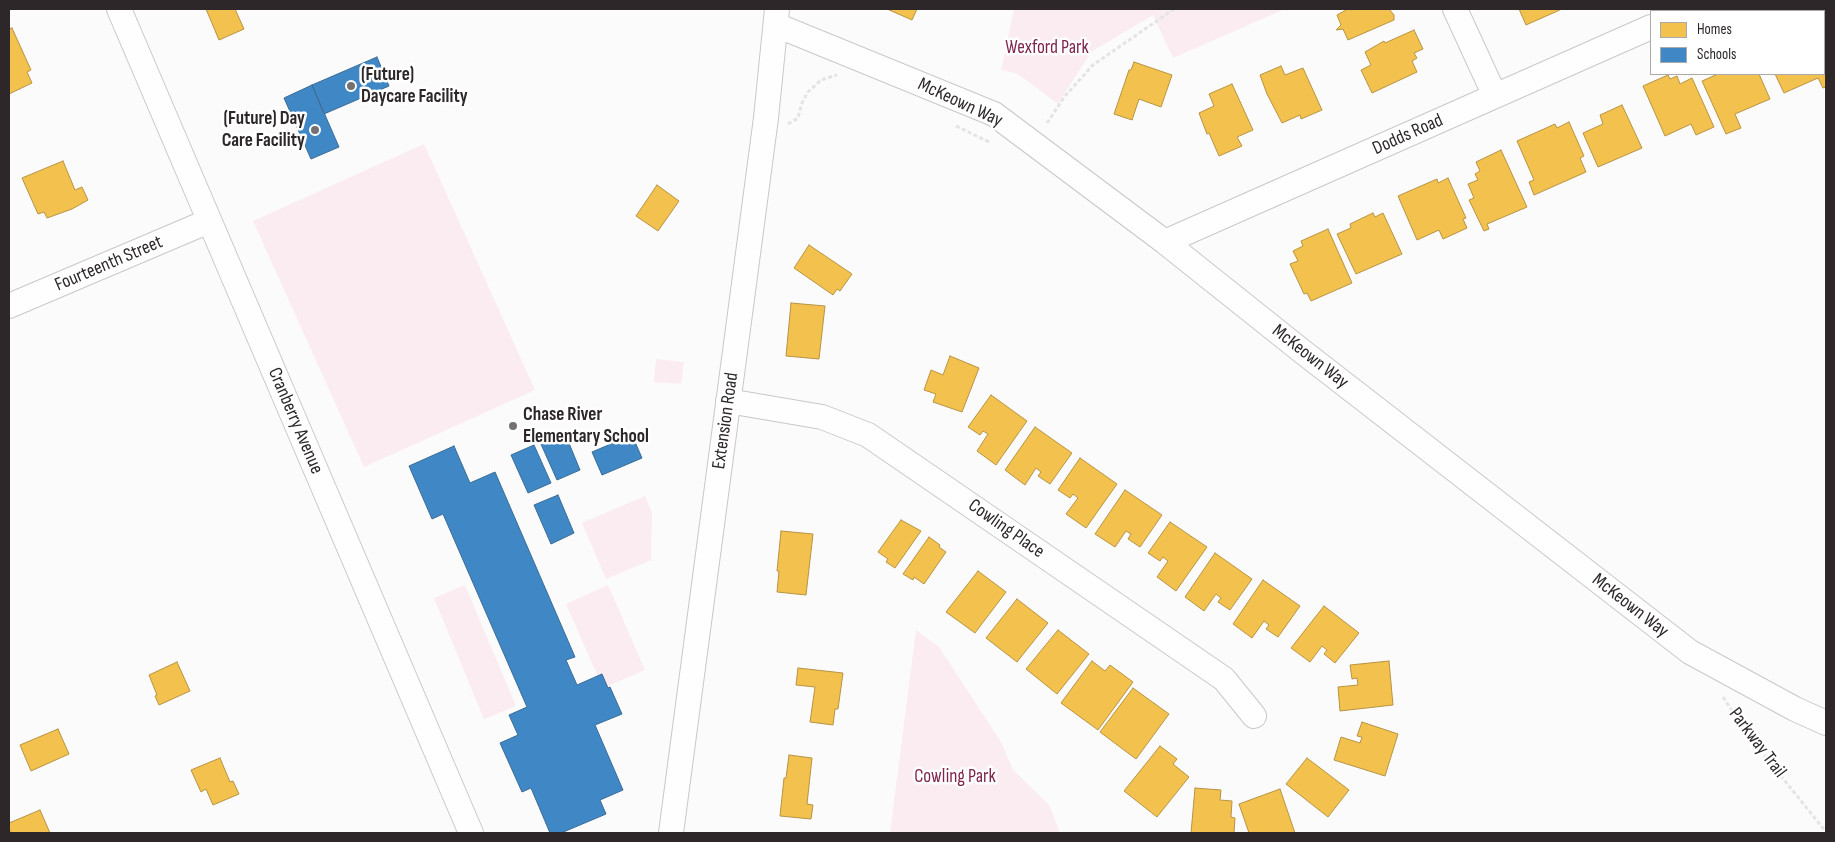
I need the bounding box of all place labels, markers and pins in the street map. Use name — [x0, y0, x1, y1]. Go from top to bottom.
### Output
place label: (Future) Daycare Facility — [361, 64, 468, 108]
marker: (Future) Daycare Facility — [345, 80, 357, 92]
place label: (Future) Day Care Facility — [222, 108, 305, 152]
marker: (Future) Day Care Facility — [309, 124, 321, 136]
place label: Chase River Elementary School — [523, 404, 649, 448]
marker: Chase River Elementary School — [507, 420, 519, 432]

